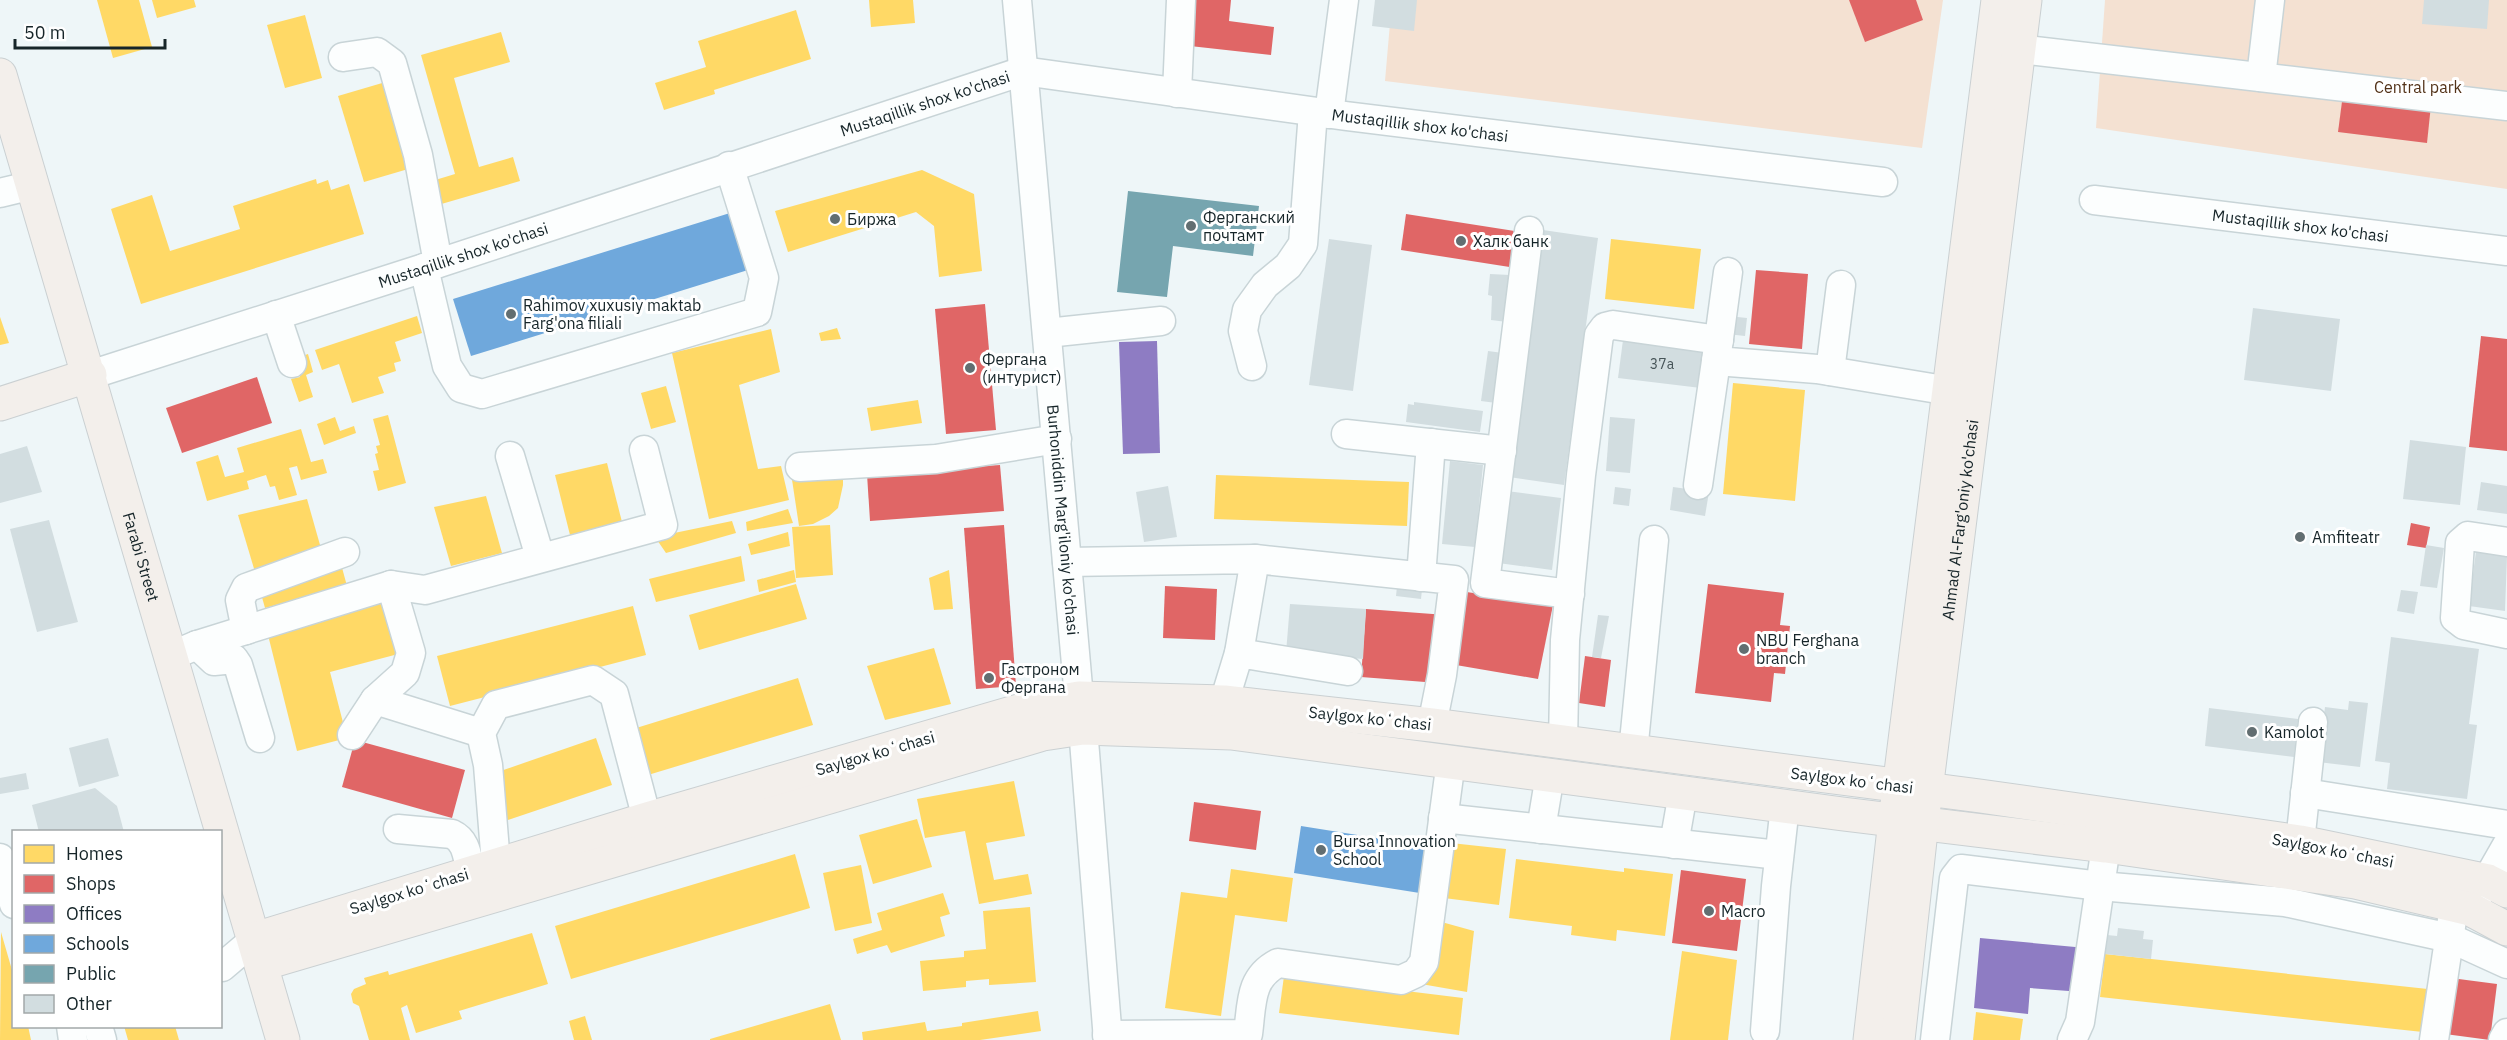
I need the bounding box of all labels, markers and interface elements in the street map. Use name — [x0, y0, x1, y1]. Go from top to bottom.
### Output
scale bar — [15, 12, 165, 50]
text: 50 m — [24, 21, 66, 44]
street label: Mustaqillik shox ko'chasi — [837, 66, 1012, 141]
park label: Central park — [2374, 77, 2463, 97]
street label: Mustaqillik shox ko'chasi — [1331, 104, 1509, 146]
street label: Mustaqillik shox ko'chasi — [2211, 205, 2390, 246]
place label: Ферганский почтамт — [1203, 207, 1295, 245]
place label: Биржа — [847, 209, 897, 229]
marker: Биржа — [828, 212, 842, 226]
street label: Mustaqillik shox ko'chasi — [376, 218, 551, 292]
marker: Ферганский почтамт — [1184, 219, 1198, 233]
place label: Халк банк — [1473, 231, 1549, 251]
marker: Халк банк — [1454, 234, 1468, 248]
place label: Rahimov xuxusiy maktab Farg'ona filiali — [523, 295, 701, 333]
marker: Rahimov xuxusiy maktab Farg'ona filiali — [504, 307, 518, 321]
place label: Фергана (интурист) — [982, 349, 1062, 387]
house number: 37а — [1650, 355, 1675, 373]
marker: Фергана (интурист) — [963, 361, 977, 375]
street label: Burhoniddin Marg'iloniy ko'chasi — [1043, 404, 1083, 636]
street label: Ahmad Al-Farg'oniy ko'chasi — [1937, 418, 1982, 621]
street label: Farabi Street — [119, 510, 164, 604]
place label: Amfiteatr — [2312, 527, 2380, 547]
marker: Amfiteatr — [2293, 530, 2307, 544]
place label: NBU Ferghana branch — [1756, 630, 1859, 668]
marker: NBU Ferghana branch — [1737, 642, 1751, 656]
place label: Гастроном Фергана — [1001, 659, 1080, 697]
marker: Гастроном Фергана — [982, 671, 996, 685]
street label: Saylgox koʻchasi — [1308, 702, 1432, 734]
place label: Kamolot — [2264, 722, 2324, 742]
marker: Kamolot — [2245, 725, 2259, 739]
street label: Saylgox koʻchasi — [813, 726, 937, 780]
street label: Saylgox koʻchasi — [1790, 763, 1914, 797]
street label: Saylgox koʻchasi — [2271, 828, 2395, 872]
legend — [12, 830, 222, 1028]
place label: Bursa Innovation School — [1333, 831, 1456, 869]
text: Homes — [66, 842, 123, 865]
marker: Bursa Innovation School — [1314, 843, 1328, 857]
street label: Saylgox koʻchasi — [347, 863, 471, 919]
text: Shops — [66, 872, 116, 895]
place label: Macro — [1721, 901, 1765, 921]
text: Offices — [66, 902, 122, 925]
marker: Macro — [1702, 904, 1716, 918]
text: Schools — [66, 932, 130, 955]
text: Public — [66, 962, 116, 985]
text: Other — [66, 992, 112, 1015]

